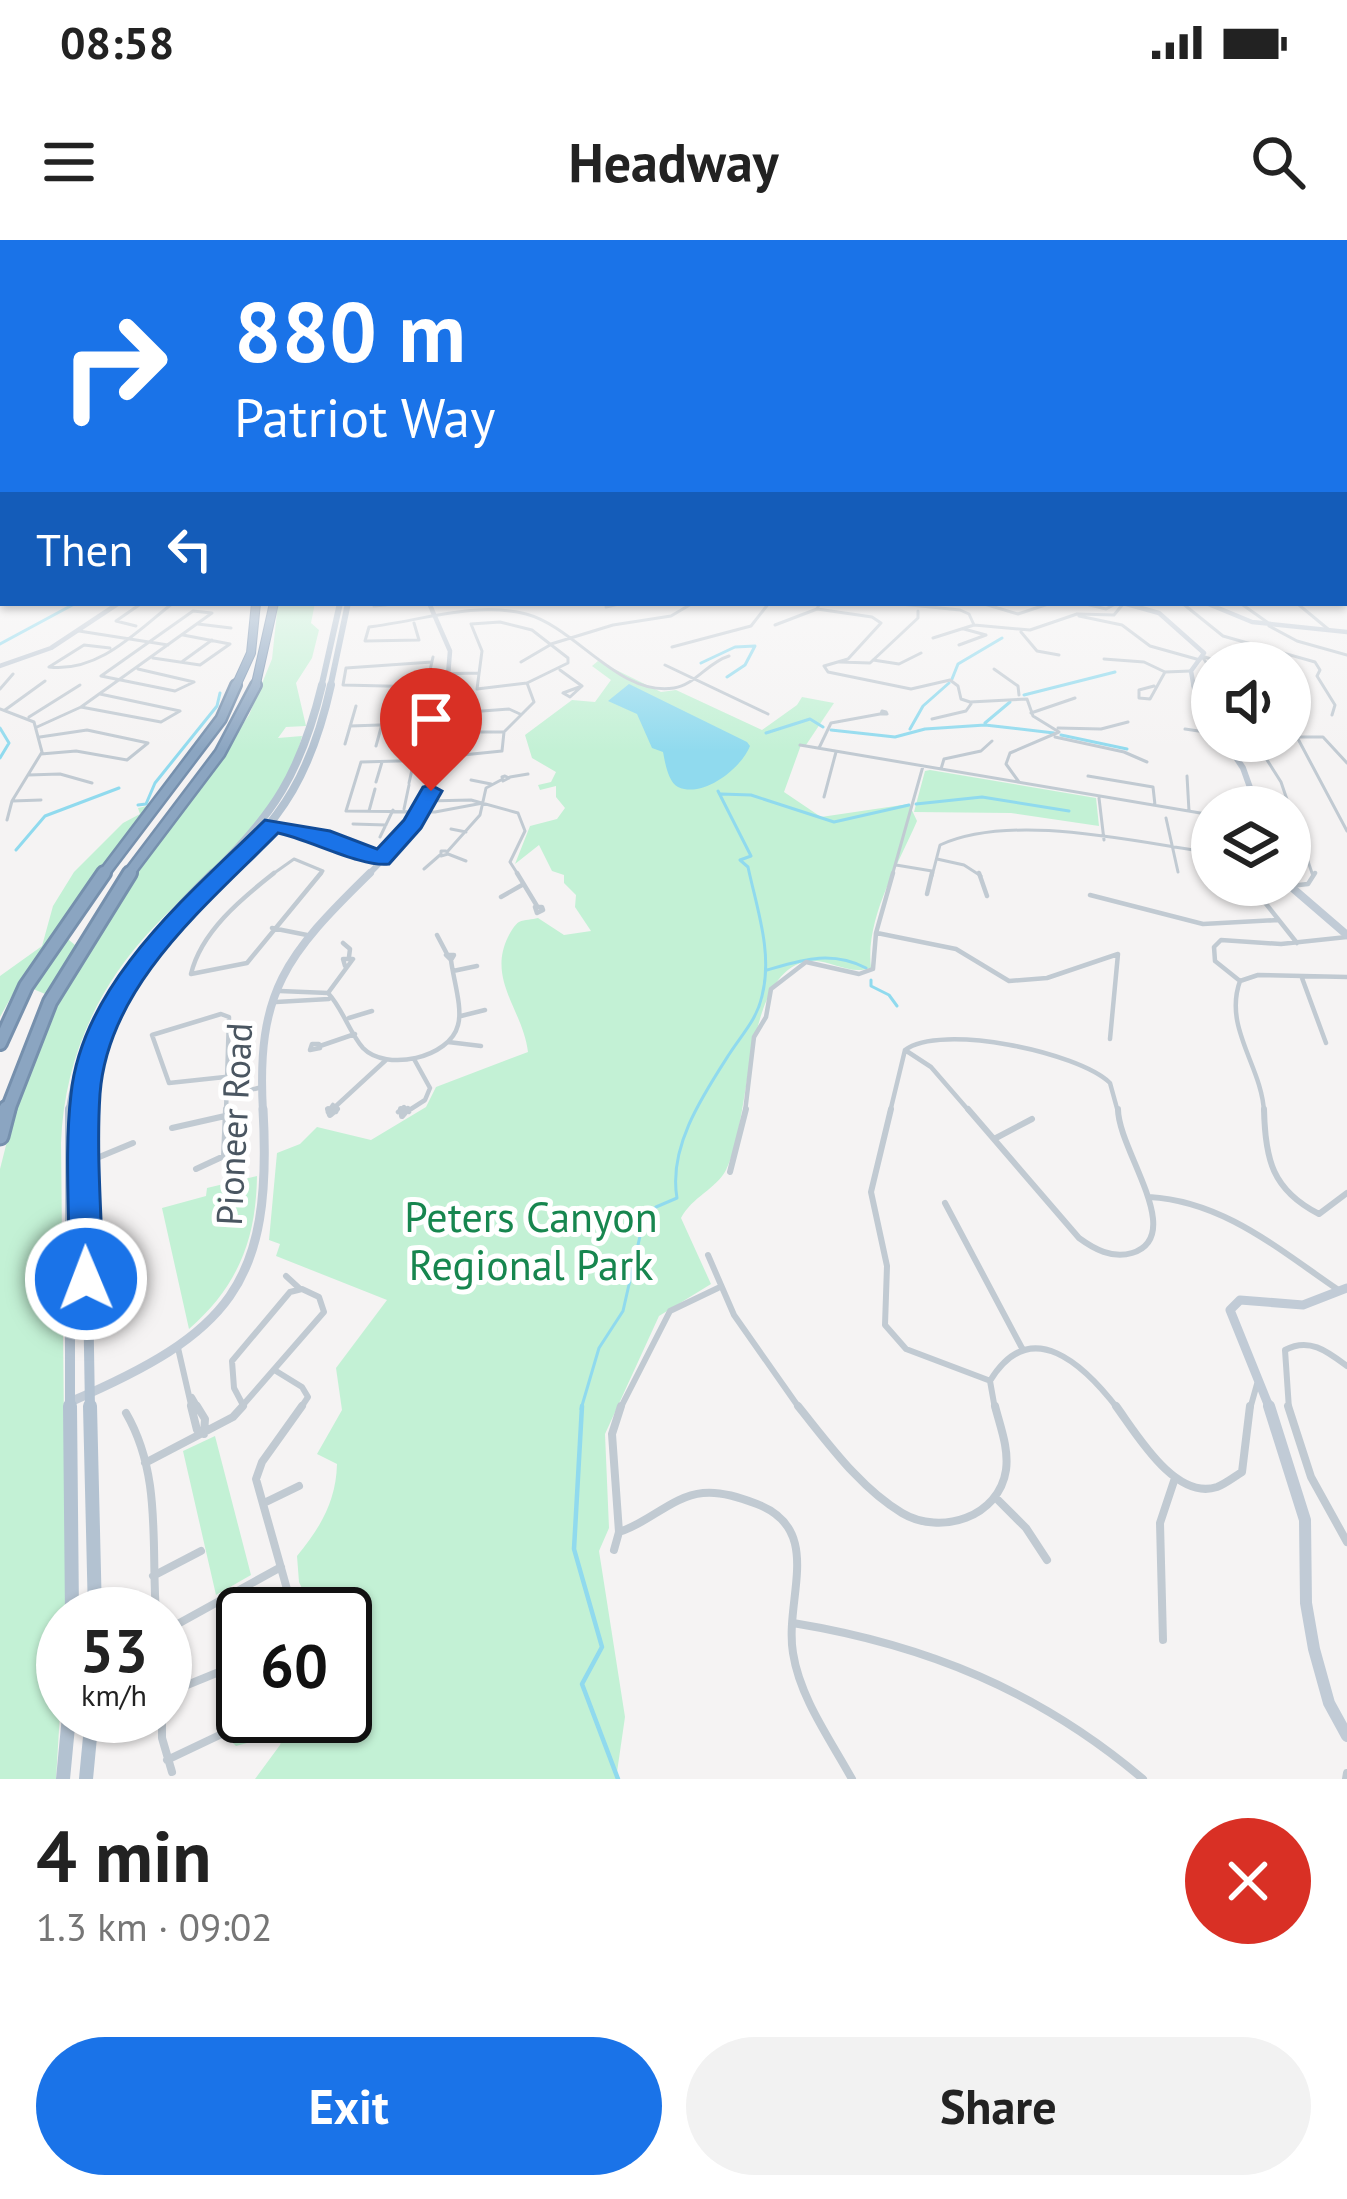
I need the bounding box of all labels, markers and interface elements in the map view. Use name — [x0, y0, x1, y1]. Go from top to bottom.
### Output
text: 08:58 — [60, 13, 174, 71]
text: Headway — [568, 127, 779, 197]
icon: menu — [36, 129, 102, 195]
icon: search — [1245, 129, 1311, 195]
text: 880 m — [234, 276, 466, 385]
icon: right — [36, 288, 192, 444]
text: Patriot Way — [234, 382, 495, 452]
icon: left — [157, 516, 223, 582]
text: Then — [36, 520, 133, 578]
map controls — [1191, 642, 1311, 906]
button: sound — [1191, 642, 1311, 762]
pin — [380, 668, 482, 791]
icon: arrive — [398, 686, 464, 752]
button: layers — [1191, 786, 1311, 906]
street label: Pioneer Road — [205, 1021, 262, 1227]
park label: Peters Canyon Regional Park — [404, 1189, 658, 1292]
position arrow — [23, 1216, 149, 1342]
speed limit sign: 60 — [216, 1587, 372, 1743]
text: 53 — [80, 1611, 148, 1689]
text: km/h — [81, 1675, 147, 1714]
text: 4 min — [36, 1809, 212, 1902]
button: close — [1185, 1818, 1311, 1944]
text: 1.3 km · 09:02 — [36, 1901, 272, 1952]
button: Exit — [36, 2037, 662, 2175]
button: Share — [686, 2037, 1311, 2175]

